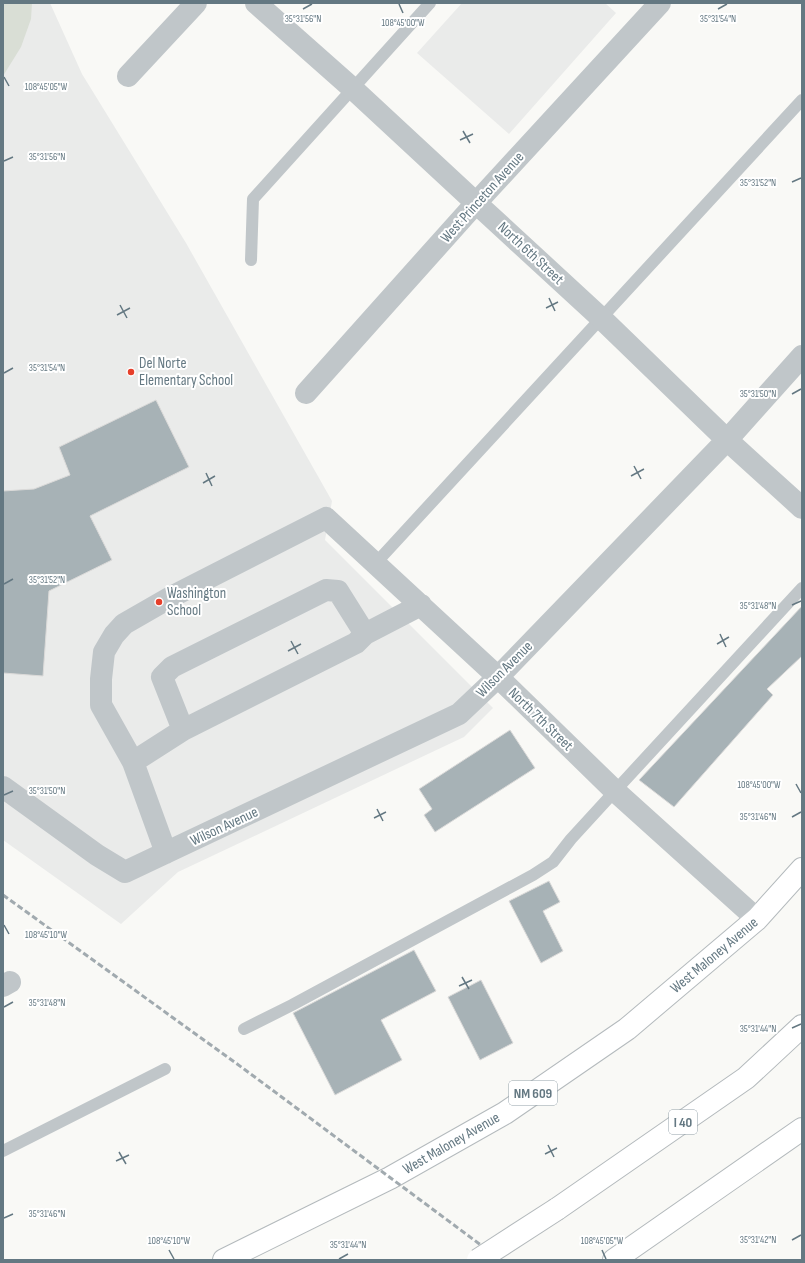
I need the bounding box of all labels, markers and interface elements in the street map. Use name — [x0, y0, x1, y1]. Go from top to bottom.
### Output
text: 35°31'56"N — [285, 13, 321, 25]
text: 35°31'54"N — [700, 13, 736, 25]
text: 108°45'00"W — [381, 17, 425, 29]
text: 108°45'05"W — [25, 81, 68, 93]
street label: West Princeton Avenue — [437, 148, 528, 247]
text: 35°31'56"N — [29, 151, 65, 163]
text: 35°31'52"N — [740, 177, 776, 189]
street label: North 6th Street — [494, 218, 568, 289]
place label: Del Norte Elementary School — [139, 354, 233, 390]
text: 35°31'54"N — [29, 362, 65, 374]
marker: Del Norte Elementary School — [126, 367, 136, 377]
text: 35°31'50"N — [740, 388, 776, 400]
text: 35°31'52"N — [29, 574, 65, 586]
place label: Washington School — [167, 584, 226, 620]
marker: Washington School — [154, 597, 164, 607]
text: 35°31'48"N — [740, 600, 776, 612]
street label: Wilson Avenue — [472, 637, 537, 702]
street label: North 7th Street — [504, 684, 577, 755]
text: 108°45'00"W — [737, 779, 781, 791]
text: 35°31'50"N — [29, 785, 65, 797]
street label: Wilson Avenue — [187, 803, 261, 850]
text: 35°31'46"N — [740, 811, 776, 823]
street label: West Maloney Avenue — [667, 913, 762, 998]
text: 108°45'10"W — [25, 929, 68, 941]
text: 35°31'48"N — [29, 997, 65, 1009]
text: 35°31'44"N — [740, 1023, 776, 1035]
road number: NM 609 — [509, 1081, 557, 1105]
street label: West Maloney Avenue — [399, 1108, 503, 1179]
road number: I 40 — [669, 1110, 697, 1134]
text: 35°31'46"N — [29, 1208, 65, 1220]
text: 35°31'42"N — [740, 1234, 776, 1246]
text: 108°45'10"W — [148, 1235, 191, 1247]
text: 108°45'05"W — [581, 1235, 624, 1247]
text: 35°31'44"N — [330, 1239, 366, 1251]

